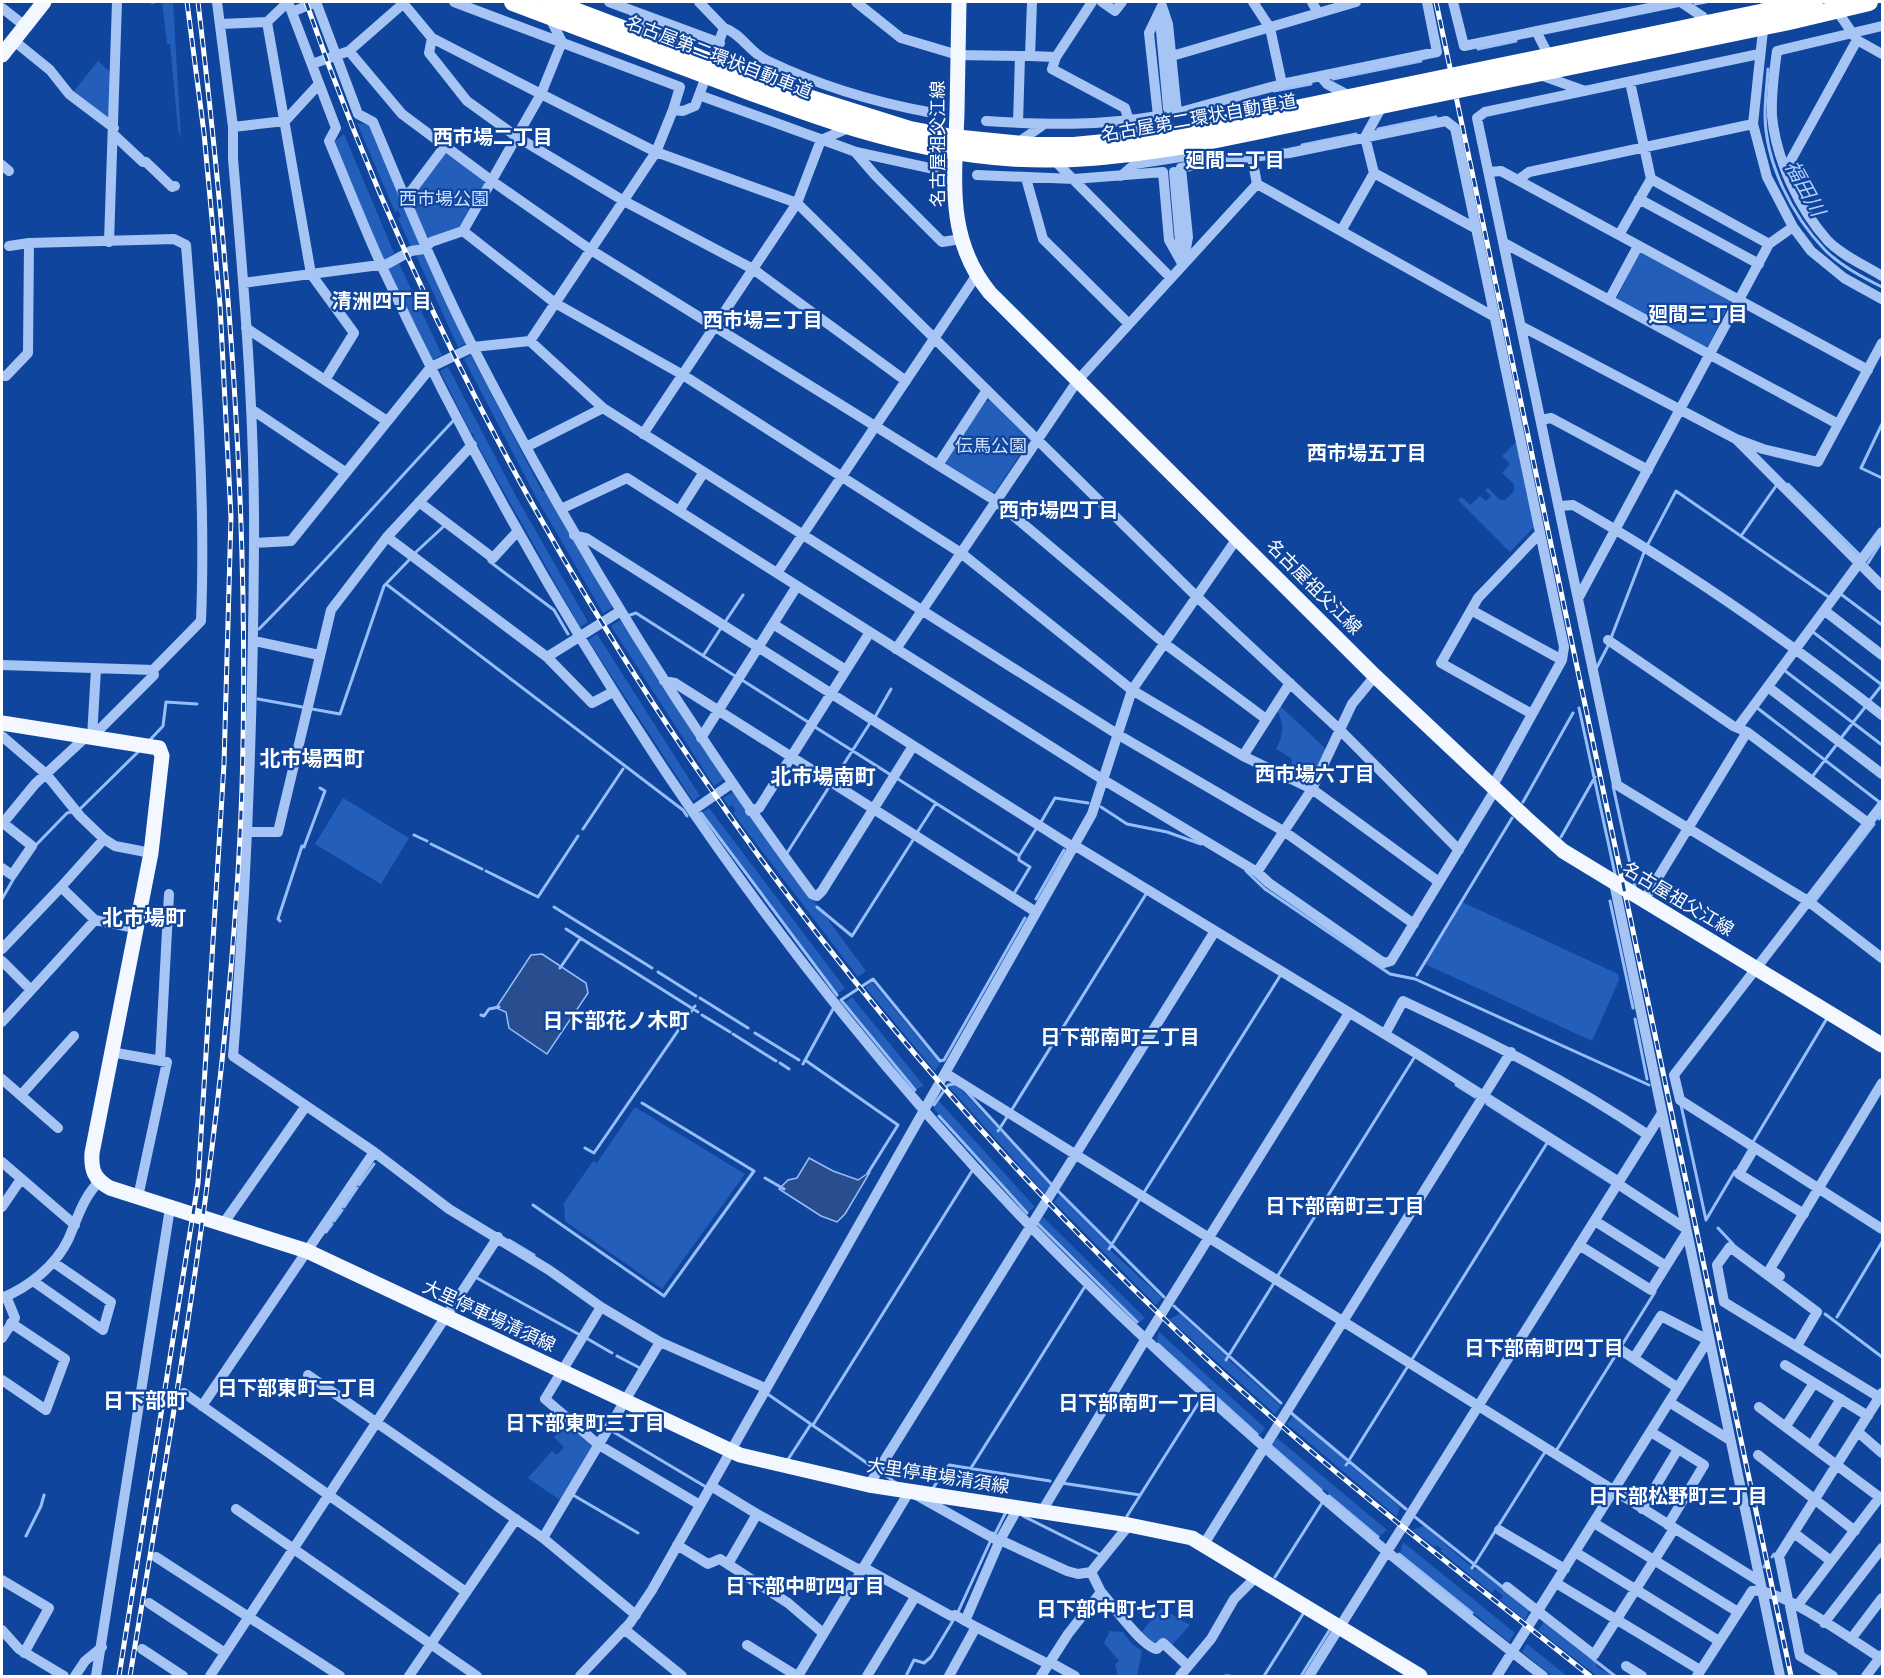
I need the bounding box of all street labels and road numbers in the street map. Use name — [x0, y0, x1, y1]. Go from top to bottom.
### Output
street label: 名古屋第二環状自動車道 — [623, 10, 816, 103]
street label: 名古屋祖父江線 — [926, 81, 949, 207]
street label: 名古屋第二環状自動車道 — [1099, 89, 1298, 146]
street label: 名古屋祖父江線 — [1262, 534, 1367, 639]
street label: 名古屋祖父江線 — [1618, 856, 1738, 941]
street label: 大里停車場清須線 — [419, 1275, 559, 1356]
street label: 大里停車場清須線 — [865, 1453, 1011, 1498]

